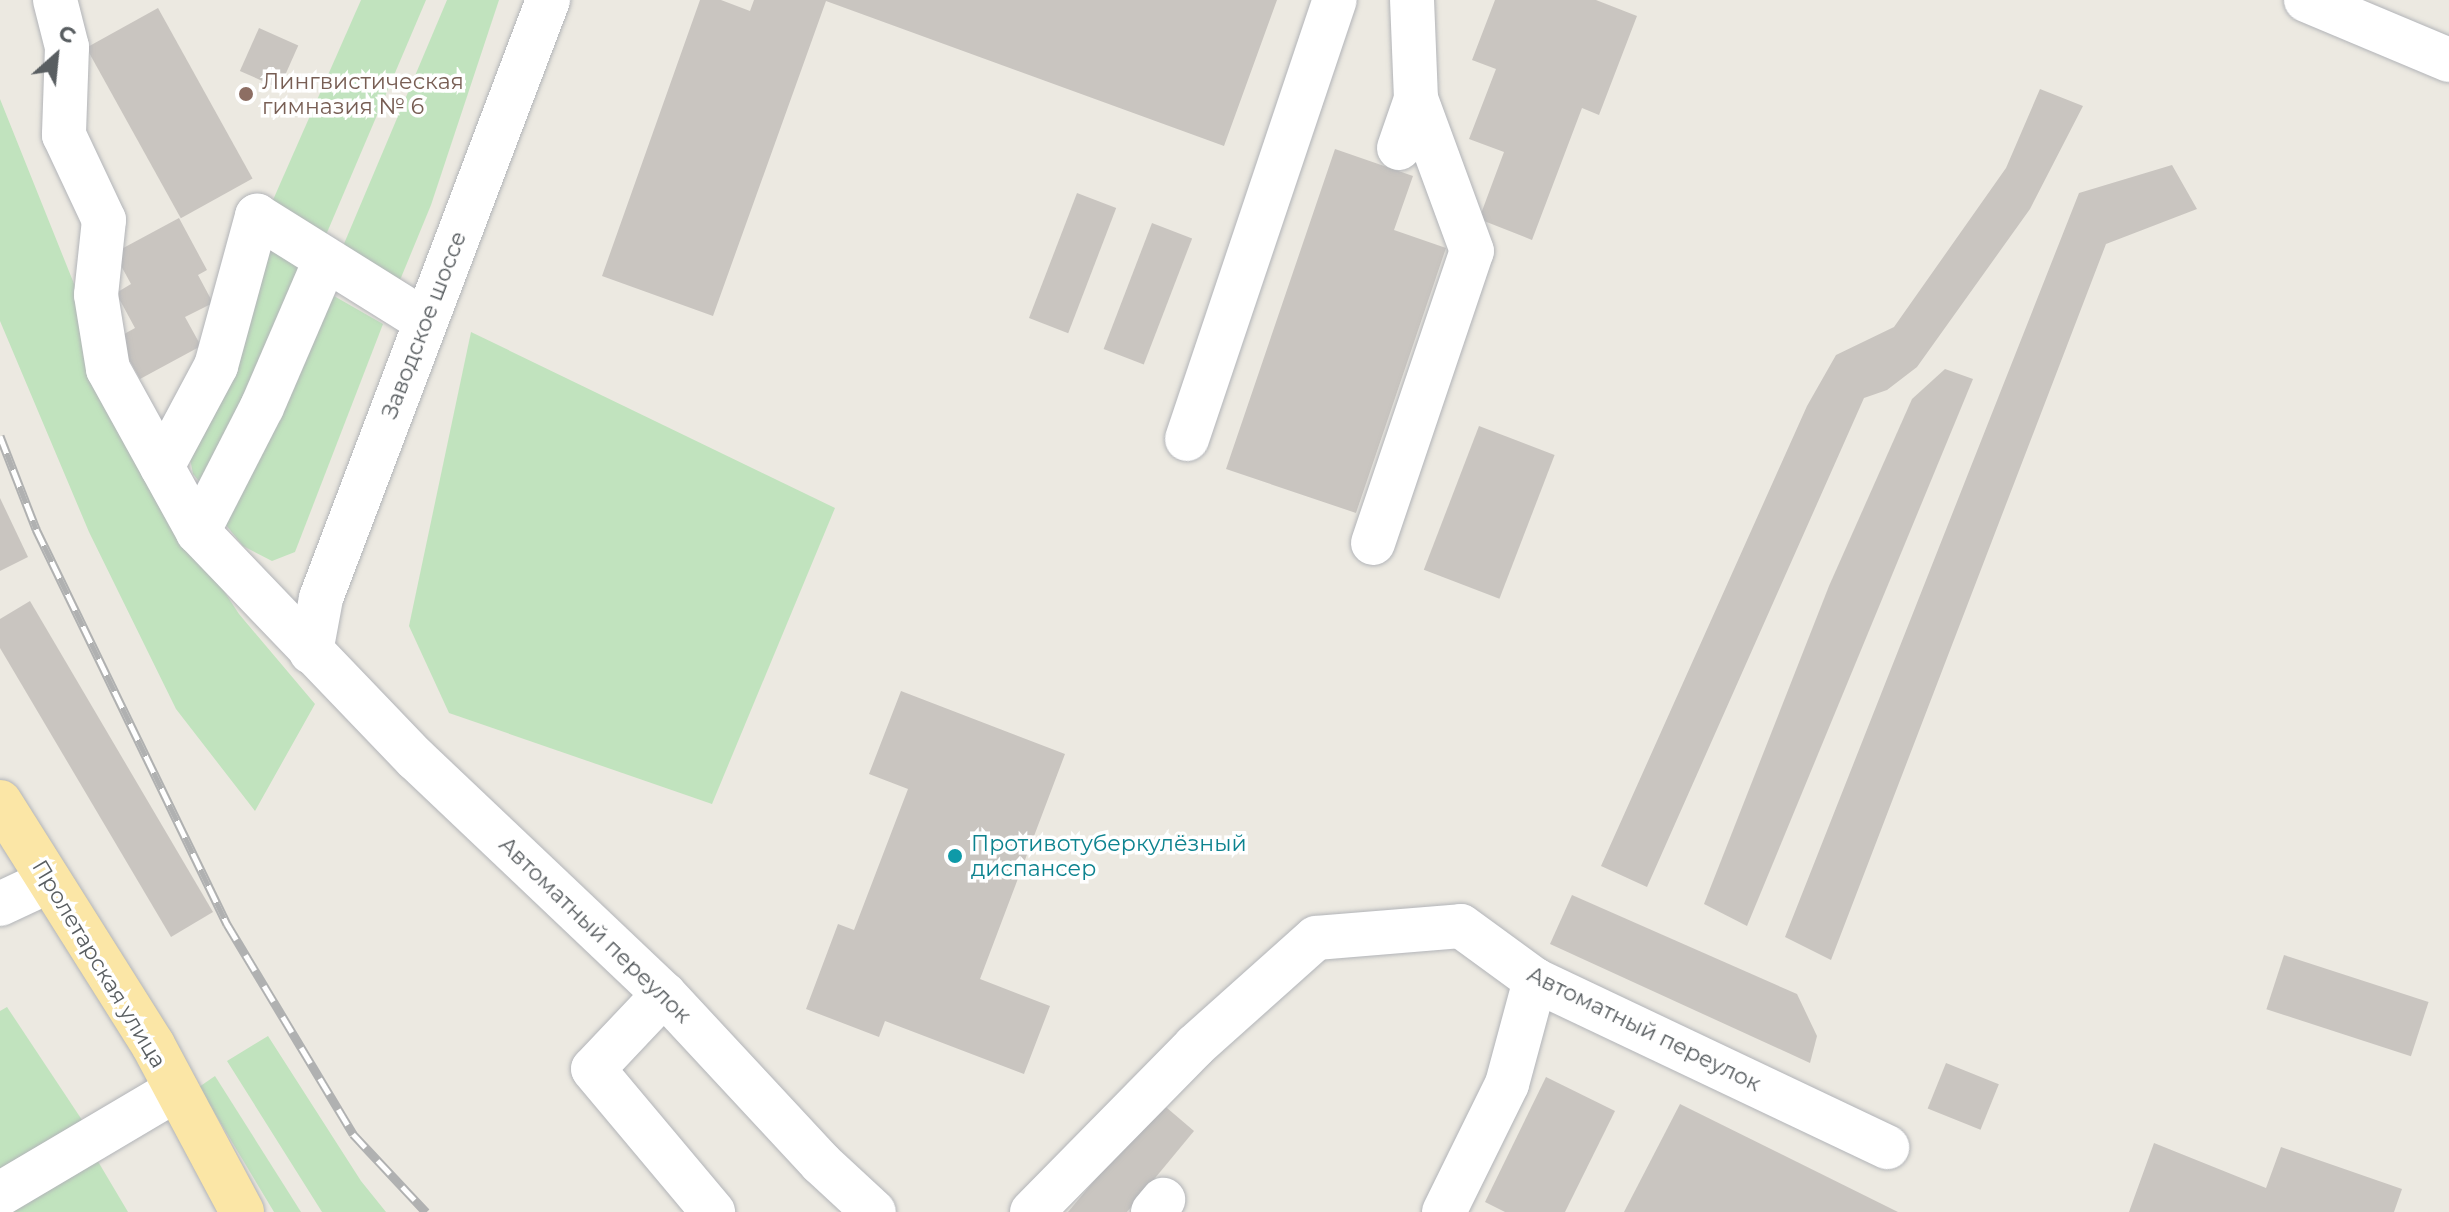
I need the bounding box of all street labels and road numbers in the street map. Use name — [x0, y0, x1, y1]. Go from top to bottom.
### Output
street label: Заводское шоссе — [376, 228, 472, 422]
street label: Автоматный переулок — [494, 831, 696, 1029]
street label: Пролетарская улица — [26, 855, 172, 1073]
street label: Автоматный переулок — [1523, 961, 1765, 1097]

